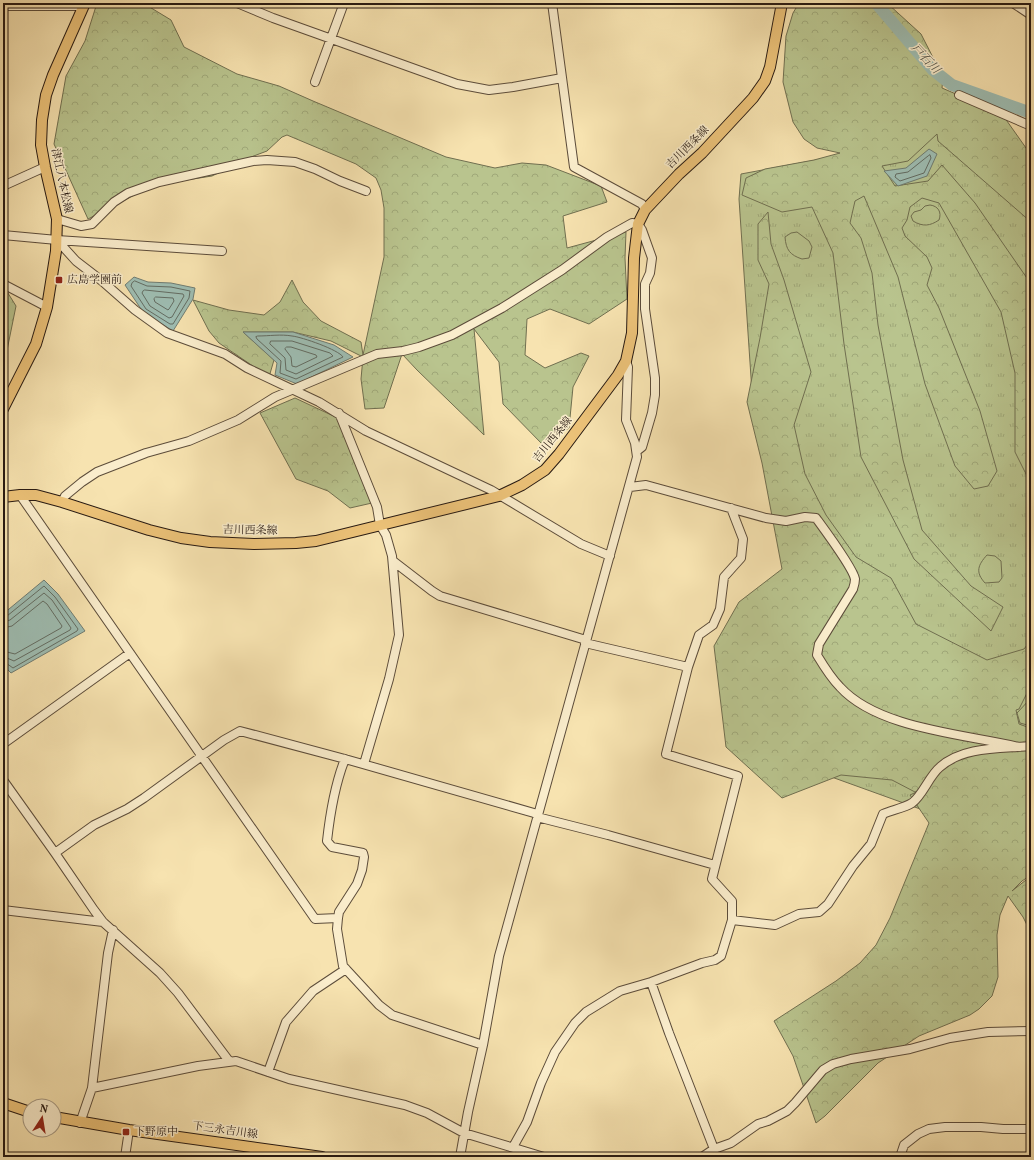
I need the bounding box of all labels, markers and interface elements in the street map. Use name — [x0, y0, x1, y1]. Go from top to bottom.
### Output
water label: 戸石川 — [907, 40, 944, 79]
street label: 吉川西条線 — [663, 123, 713, 173]
street label: 津江八本松線 — [47, 147, 75, 215]
place label: 広島学園前 — [67, 273, 122, 288]
marker: 広島学園前 — [54, 275, 64, 285]
street label: 吉川西条線 — [530, 414, 576, 466]
street label: 吉川西条線 — [222, 523, 278, 539]
north arrow — [22, 1098, 62, 1138]
text: N — [38, 1102, 49, 1118]
street label: 下三永吉川線 — [191, 1119, 259, 1143]
place label: 下野原中 — [134, 1125, 178, 1140]
marker: 下野原中 — [121, 1127, 131, 1137]

